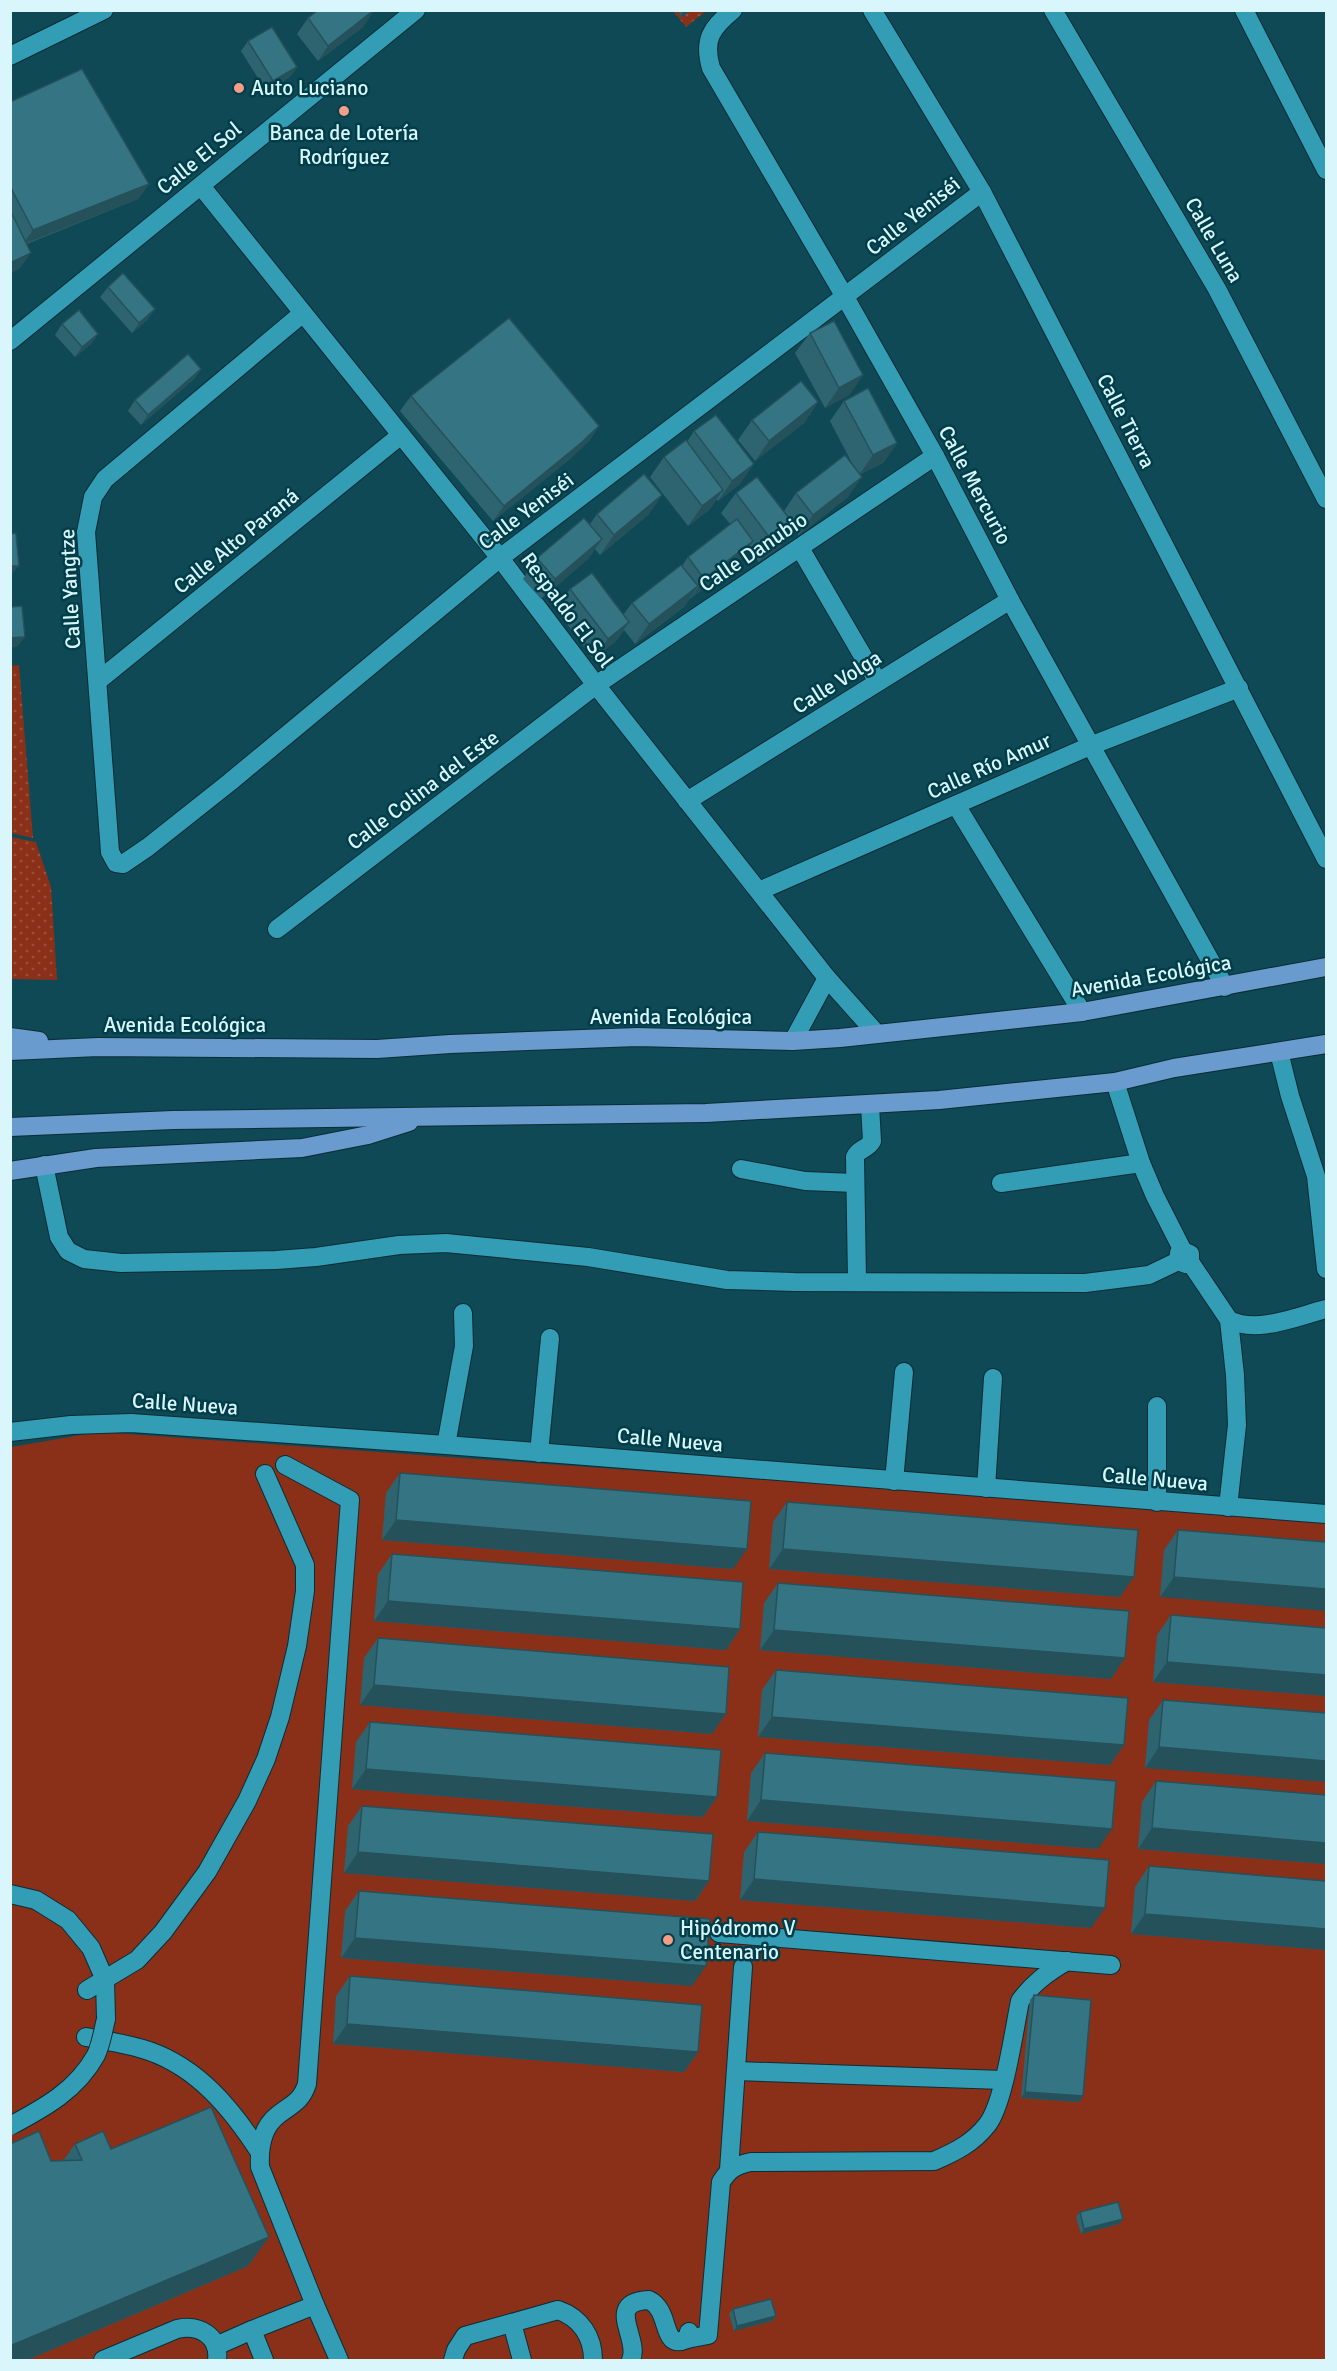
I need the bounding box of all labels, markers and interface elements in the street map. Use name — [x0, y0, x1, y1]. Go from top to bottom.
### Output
place label: Auto Luciano — [251, 75, 369, 101]
marker: Auto Luciano — [232, 81, 246, 95]
marker: Banca de Lotería Rodríguez — [337, 104, 351, 118]
street label: Calle El Sol — [151, 116, 247, 200]
place label: Banca de Lotería Rodríguez — [269, 120, 419, 170]
street label: Calle Yeniséi — [861, 171, 965, 261]
street label: Calle Luna — [1179, 193, 1249, 287]
street label: Calle Tierra — [1091, 369, 1161, 473]
street label: Calle Mercurio — [933, 421, 1017, 549]
street label: Calle Yeniséi — [473, 467, 579, 555]
street label: Calle Alto Paraná — [168, 483, 304, 599]
street label: Calle Danubio — [694, 506, 812, 598]
street label: Calle Yangtze — [54, 528, 86, 650]
street label: Respaldo El Sol — [515, 547, 619, 673]
street label: Calle Volga — [788, 645, 886, 719]
street label: Calle Colina del Este — [342, 724, 504, 856]
street label: Calle Río Amur — [923, 727, 1055, 805]
street label: Avenida Ecológica — [1069, 949, 1233, 1003]
street label: Avenida Ecológica — [590, 1004, 752, 1030]
street label: Avenida Ecológica — [104, 1012, 266, 1038]
street label: Calle Nueva — [131, 1387, 239, 1421]
street label: Calle Nueva — [616, 1422, 724, 1458]
street label: Calle Nueva — [1101, 1461, 1209, 1497]
place label: Hipódromo V Centenario — [680, 1915, 796, 1965]
marker: Hipódromo V Centenario — [661, 1933, 675, 1947]

